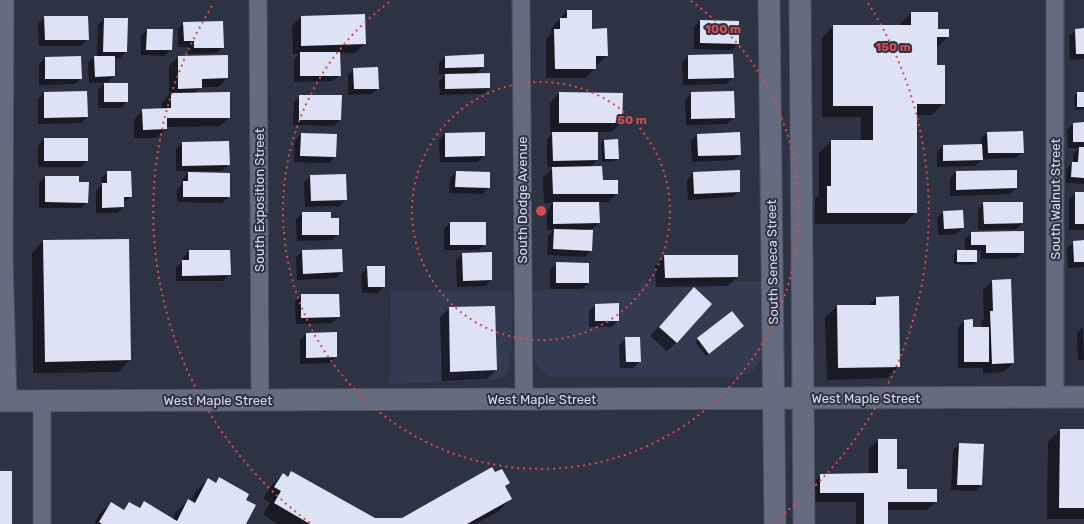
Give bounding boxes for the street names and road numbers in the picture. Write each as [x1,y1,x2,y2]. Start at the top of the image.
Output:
street label: South Exposition Street [252,128,267,272]
street label: South Dodge Avenue [515,136,531,264]
street label: South Walnut Street [1048,138,1063,260]
street label: South Seneca Street [764,199,781,325]
street label: West Maple Street [812,391,920,406]
street label: West Maple Street [488,392,596,407]
street label: West Maple Street [164,393,272,408]

